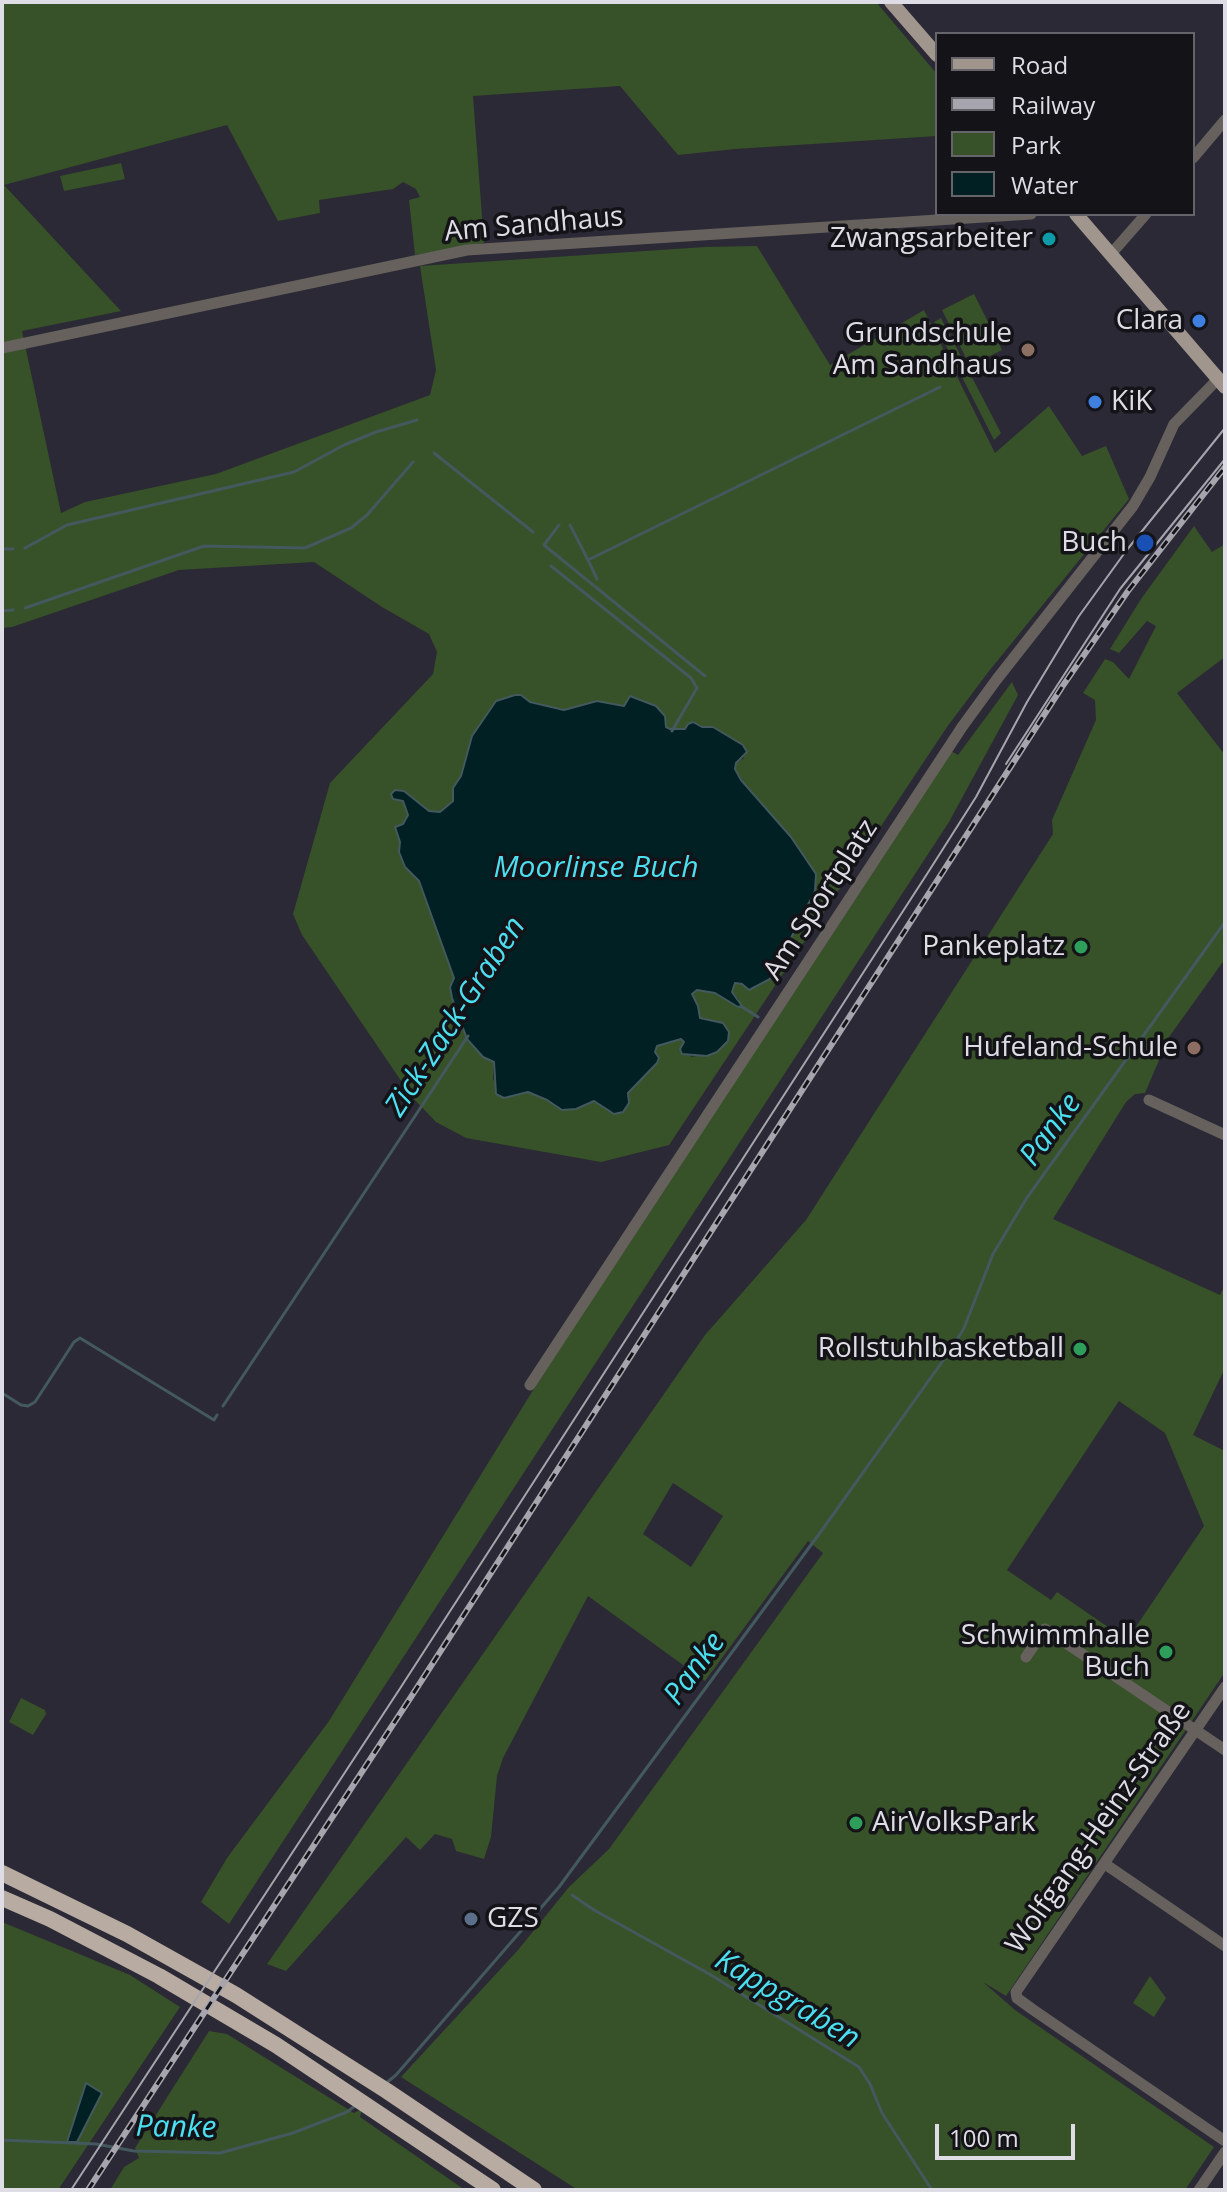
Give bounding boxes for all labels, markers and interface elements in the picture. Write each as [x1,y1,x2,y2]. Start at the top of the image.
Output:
legend [935,32,1195,216]
text: Road [1011,48,1068,81]
text: Railway [1011,88,1095,121]
text: Park [1011,128,1061,161]
text: Water [1011,168,1078,201]
street label: Am Sandhaus [443,200,625,250]
place label: Zwangsarbeiter [830,222,1033,256]
marker: Zwangsarbeiter [1040,230,1058,248]
place label: Clara [1116,304,1183,338]
marker: Clara [1190,312,1208,330]
place label: Grundschule Am Sandhaus [833,317,1012,383]
marker: Grundschule Am Sandhaus [1019,341,1037,359]
place label: KiK [1111,385,1152,419]
marker: KiK [1086,393,1104,411]
place label: Buch [1061,526,1127,560]
marker: Buch [1134,532,1156,554]
street label: Am Sportplatz [757,813,885,987]
water label: Moorlinse Buch [493,850,699,886]
water label: Zick-Zack-Graben [378,911,534,1123]
place label: Pankeplatz [922,930,1065,964]
marker: Pankeplatz [1072,938,1090,956]
place label: Hufeland-Schule [963,1031,1178,1065]
marker: Hufeland-Schule [1185,1039,1203,1057]
water label: Panke [1013,1087,1089,1173]
place label: Rollstuhlbasketball [818,1332,1064,1366]
marker: Rollstuhlbasketball [1071,1340,1089,1358]
place label: Schwimmhalle Buch [961,1619,1150,1685]
water label: Panke [657,1626,733,1712]
marker: Schwimmhalle Buch [1157,1643,1175,1661]
street label: Wolfgang-Heinz-Straße [999,1696,1199,1960]
place label: AirVolksPark [872,1806,1035,1840]
marker: AirVolksPark [847,1814,865,1832]
place label: GZS [487,1902,539,1936]
marker: GZS [462,1910,480,1928]
water label: Kappgraben [708,1943,866,2057]
scale bar [939,2108,1079,2158]
water label: Panke [135,2109,217,2147]
text: 100 m [949,2121,1019,2154]

